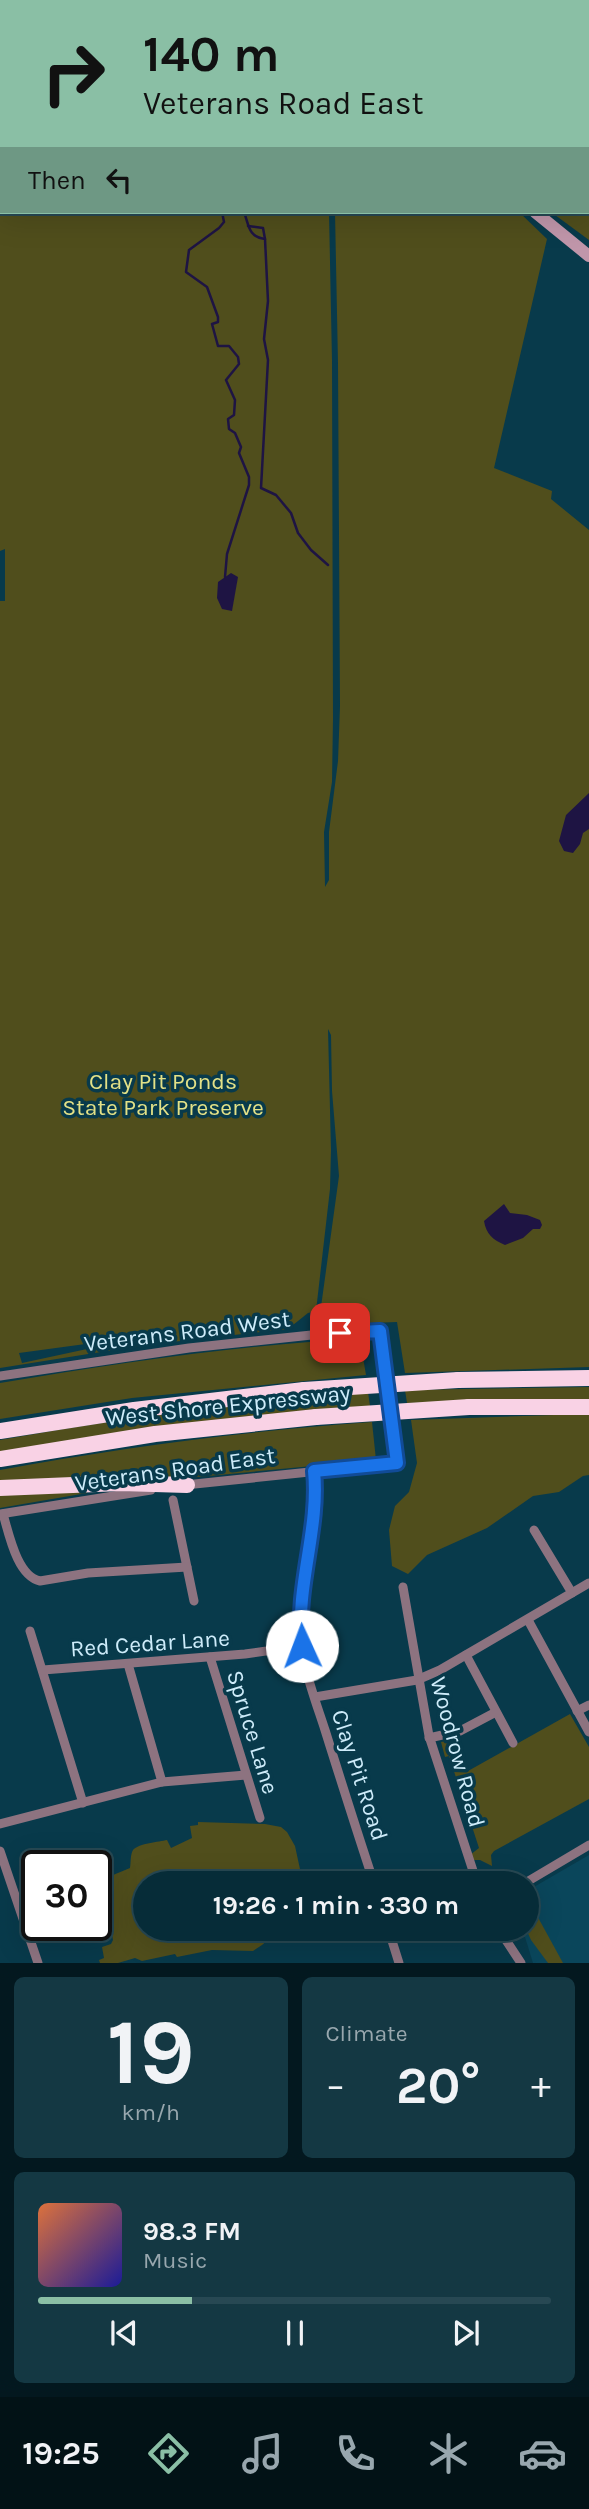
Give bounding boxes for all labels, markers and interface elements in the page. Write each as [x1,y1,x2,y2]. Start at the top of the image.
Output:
text: 140 m [143,26,280,83]
icon: right [28,28,119,119]
text: Veterans Road East [143,85,424,122]
icon: left [100,161,138,199]
text: Then [28,165,86,196]
park label: Clay Pit Ponds State Park Preserve [62,1068,264,1121]
pin [310,1303,370,1363]
street label: Veterans Road West [82,1305,292,1358]
icon: arrive [321,1314,359,1352]
street label: West Shore Expressway [104,1379,352,1432]
street label: Veterans Road East [73,1442,277,1497]
position arrow [265,1609,339,1683]
street label: Red Cedar Lane [69,1624,231,1663]
street label: Spruce Lane [221,1667,284,1797]
street label: Woodrow Road [424,1674,491,1830]
street label: Clay Pit Road [326,1706,393,1844]
speed limit sign: 30 [21,1850,112,1941]
text: 19:26 · 1 min · 330 m [213,1890,459,1921]
text: 19 [107,2000,195,2106]
text: Climate [326,2020,408,2047]
text: 20° [396,2055,481,2116]
text: − [326,2063,345,2108]
text: + [531,2063,551,2108]
text: km/h [122,2099,180,2126]
text: 98.3 FM [143,2216,241,2247]
text: Music [143,2247,207,2274]
icon: previous [105,2314,143,2352]
icon: pause [276,2314,314,2352]
icon: next [447,2314,485,2352]
icon: directions [144,2429,193,2478]
icon: music [238,2429,287,2478]
icon: phone [331,2429,380,2478]
icon: climate [424,2429,473,2478]
icon: car [518,2429,567,2478]
text: 19:25 [22,2435,100,2472]

